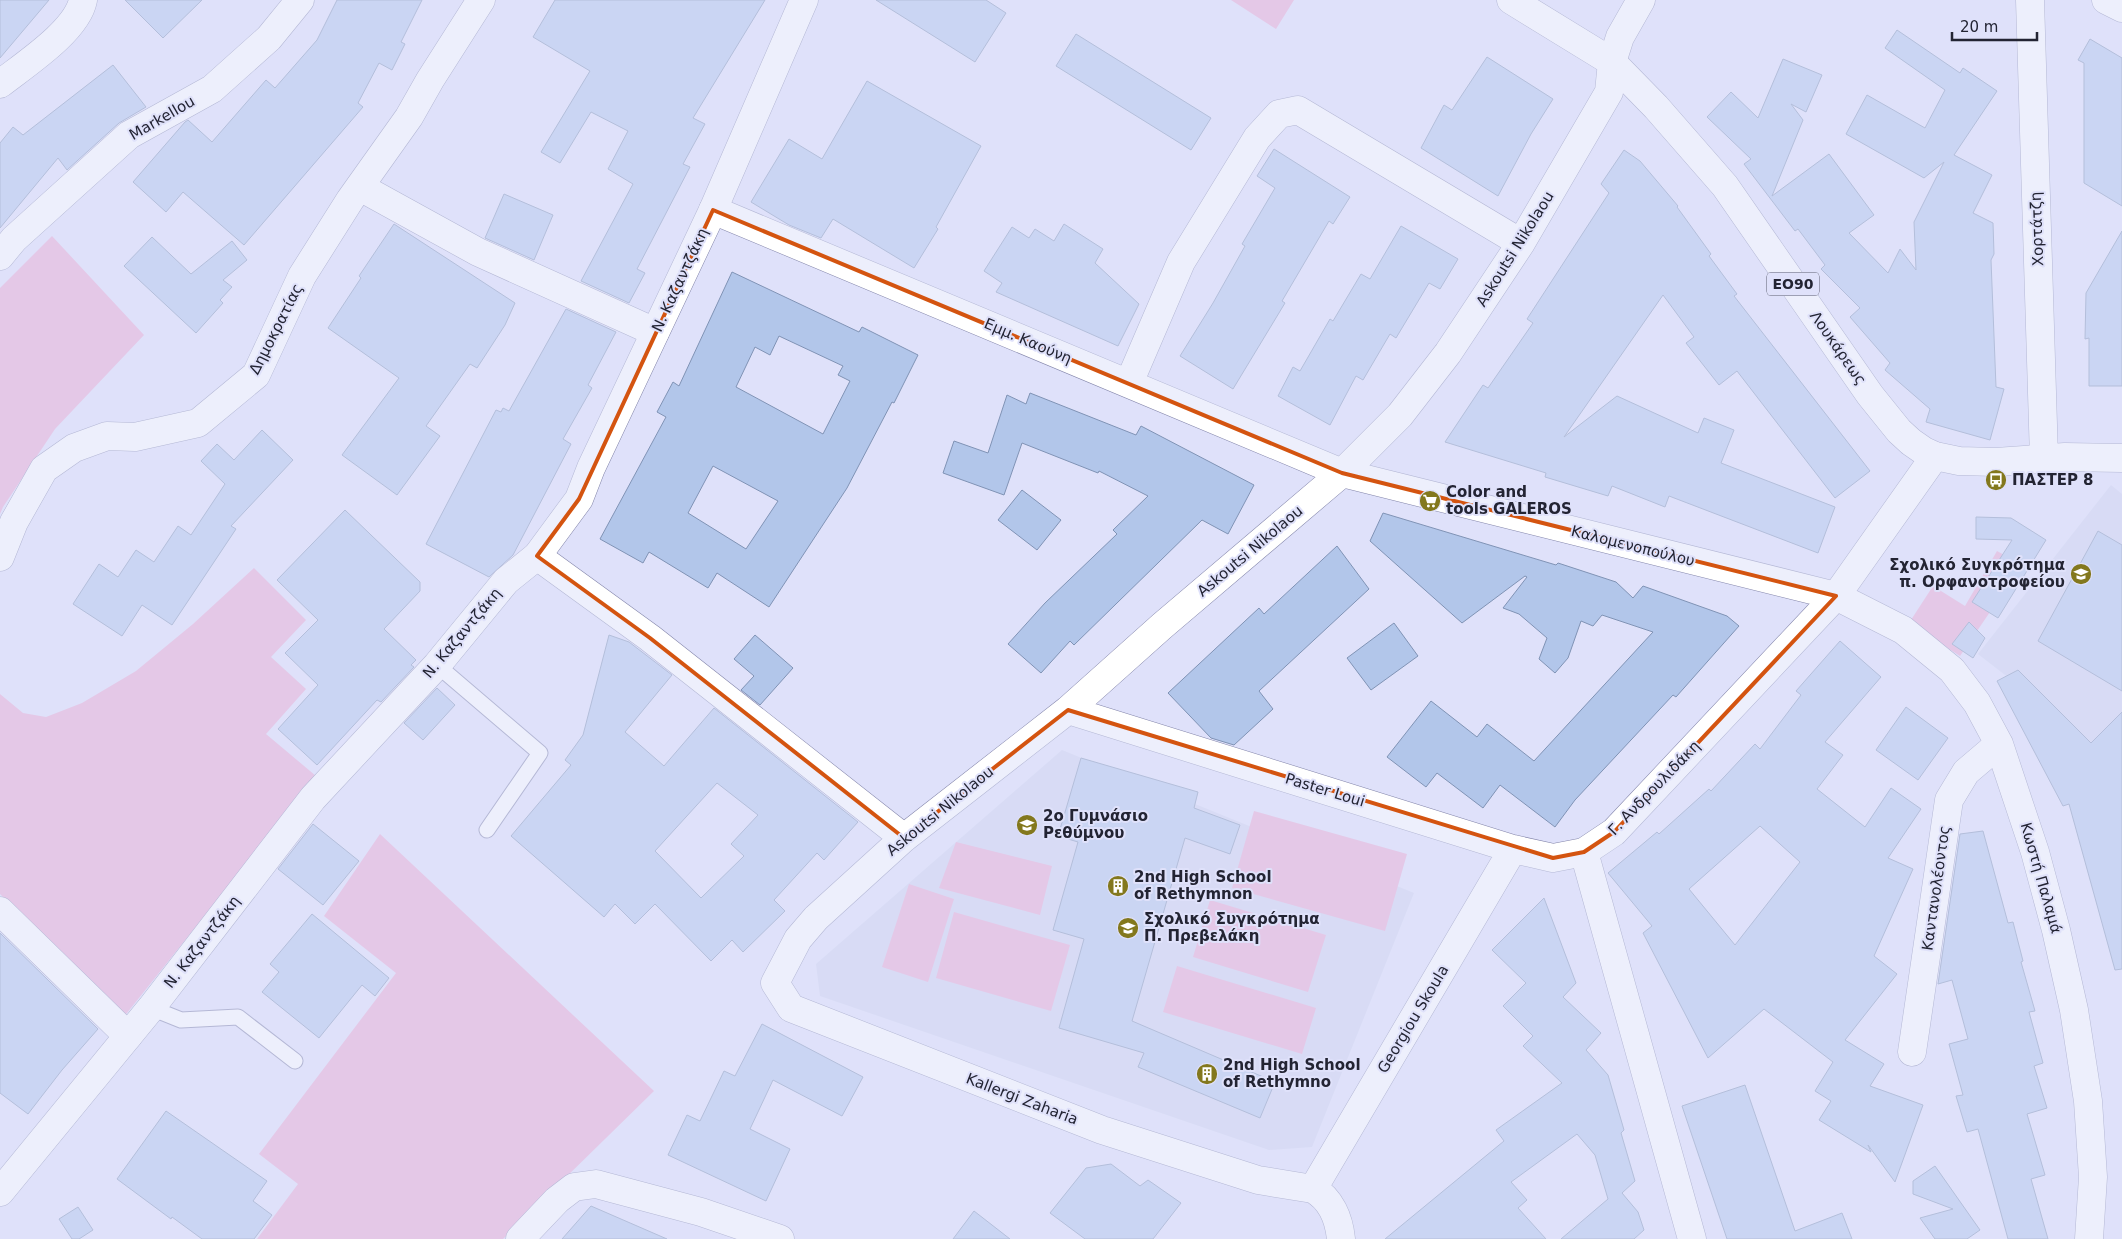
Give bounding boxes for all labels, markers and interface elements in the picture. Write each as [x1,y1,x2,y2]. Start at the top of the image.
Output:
scale bar [1952,10,2037,42]
text: 20 m [1960,18,1998,36]
street label: Markellou [126,92,198,144]
street label: Askoutsi Nikolaou [1472,188,1558,310]
street label: Χορτάτζη [2027,191,2047,267]
street label: Ν. Καζαντζάκη [648,225,712,335]
road number: ΕΟ90 [1767,272,1819,296]
street label: Δημοκρατίας [245,281,307,377]
street label: Λουκάρεως [1806,308,1870,388]
street label: Εμμ. Καούνη [981,314,1075,368]
bus stop icon: ΠΑΣΤΕΡ 8 [1984,468,2008,492]
place label: ΠΑΣΤΕΡ 8 [2012,471,2094,489]
place label: Color and tools GALEROS [1446,483,1572,518]
supermarket icon: Color and tools GALEROS [1418,489,1442,513]
street label: Askoutsi Nikolaou [1194,502,1306,600]
street label: Καλομενοπούλου [1569,522,1697,570]
place label: Σχολικό Συγκρότημα π. Ορφανοτροφείου [1889,556,2065,591]
school or university icon: Σχολικό Συγκρότημα π. Ορφανοτροφείου [2069,562,2093,586]
street label: Ν. Καζαντζάκη [419,584,505,682]
street label: Γ. Ανδρουλιδάκη [1604,737,1704,839]
street label: Askoutsi Nikolaou [883,762,997,860]
street label: Paster Loui [1283,769,1367,811]
place label: 2ο Γυμνάσιο Ρεθύμνου [1043,807,1148,842]
school or university icon: 2ο Γυμνάσιο Ρεθύμνου [1015,813,1039,837]
street label: Κωστή Παλαμά [2017,820,2065,936]
street label: Καντανολέοντος [1918,824,1954,952]
place label: 2nd High School of Rethymnon [1134,868,1272,903]
building icon: 2nd High School of Rethymnon [1106,874,1130,898]
street label: Ν. Καζαντζάκη [160,892,244,992]
place label: Σχολικό Συγκρότημα Π. Πρεβελάκη [1144,910,1320,945]
school or university icon: Σχολικό Συγκρότημα Π. Πρεβελάκη [1116,916,1140,940]
street label: Georgiou Skoula [1374,962,1452,1076]
place label: 2nd High School of Rethymno [1223,1056,1361,1091]
building icon: 2nd High School of Rethymno [1195,1062,1219,1086]
street label: Kallergi Zaharia [964,1069,1080,1129]

